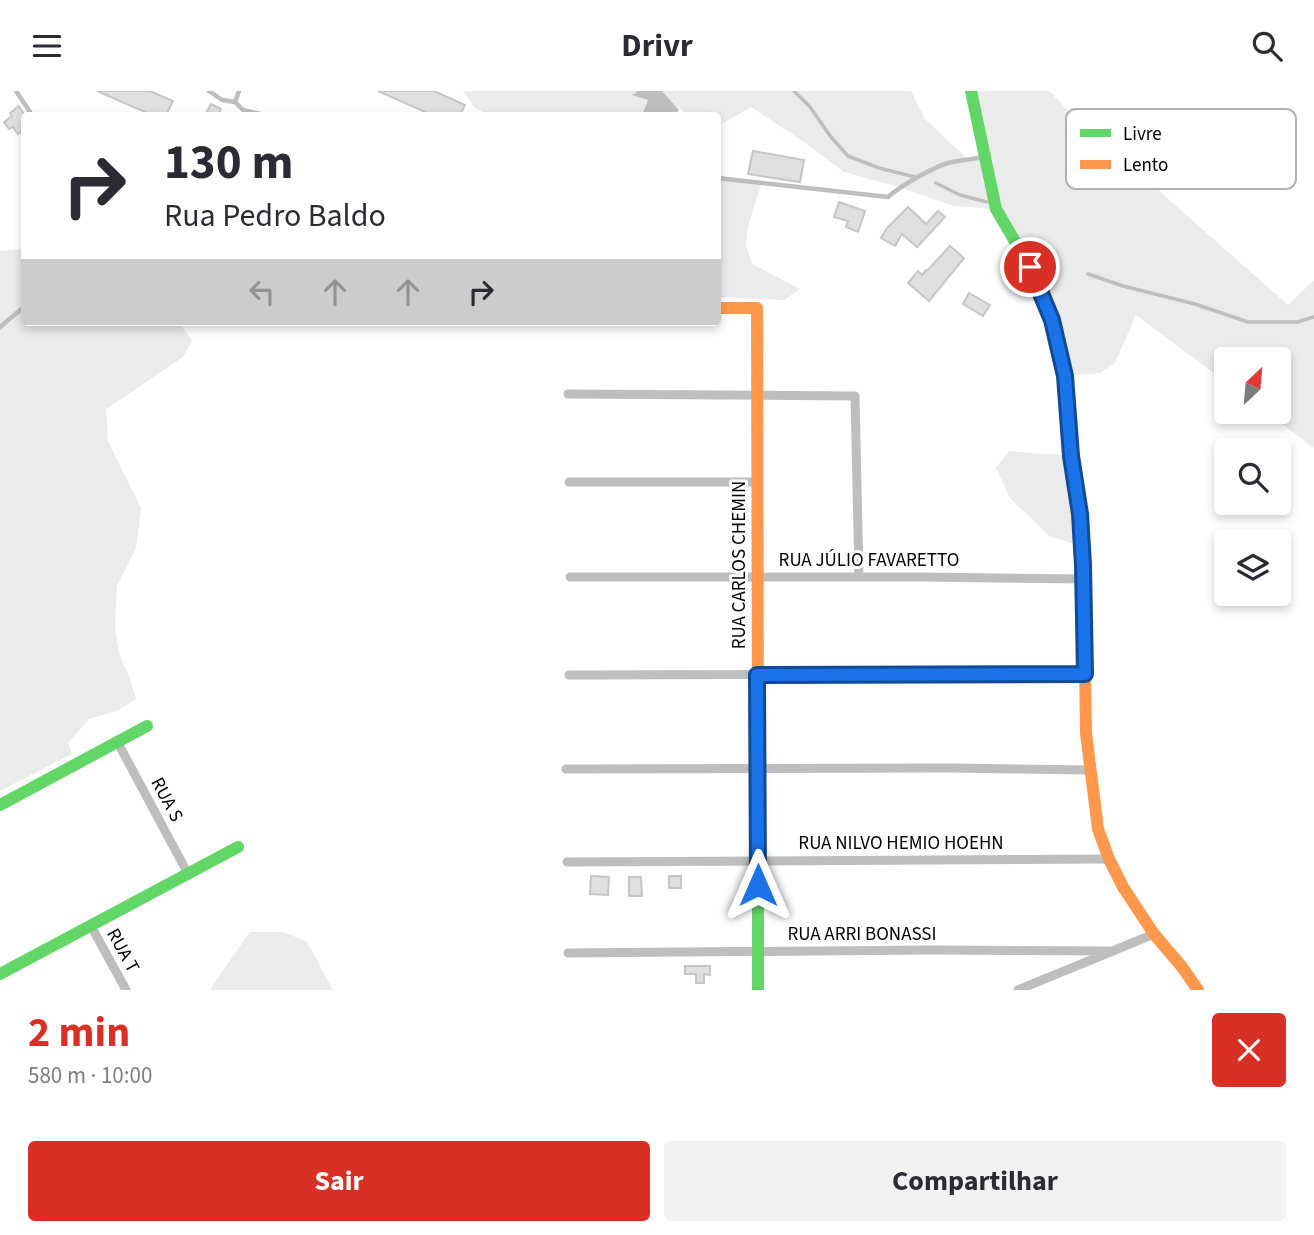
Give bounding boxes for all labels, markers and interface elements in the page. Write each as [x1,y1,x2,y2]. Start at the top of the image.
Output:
text: Drivr [621,23,693,69]
icon: menu [28,27,66,65]
icon: search [1248,27,1286,65]
legend [1066,109,1296,189]
text: Livre [1123,121,1162,148]
text: 130 m [164,128,293,198]
icon: right [49,140,140,231]
text: Lento [1123,152,1168,179]
text: Rua Pedro Baldo [164,193,386,239]
pin [1000,237,1060,297]
icon: arrive [1011,248,1049,286]
icon: left [243,273,281,311]
icon: ahead [316,273,354,311]
icon: ahead [389,273,427,311]
icon: right [462,273,500,311]
north arrow [1214,347,1292,423]
map controls [1214,347,1291,606]
button: search [1214,438,1291,515]
street label: RUA CARLOS CHEMIN [726,481,753,649]
button: layers [1214,529,1291,606]
street label: RUA JÚLIO FAVARETTO [779,547,959,574]
street label: RUA S [144,773,190,827]
street label: RUA NILVO HEMIO HOEHN [798,830,1004,857]
position arrow [721,848,795,922]
street label: RUA ARRI BONASSI [787,921,937,948]
street label: RUA T [99,924,146,978]
text: 2 min [28,1003,130,1063]
button: close [1212,1013,1286,1087]
text: 580 m · 10:00 [28,1059,152,1092]
button: Sair [28,1141,650,1221]
button: Compartilhar [664,1141,1286,1221]

